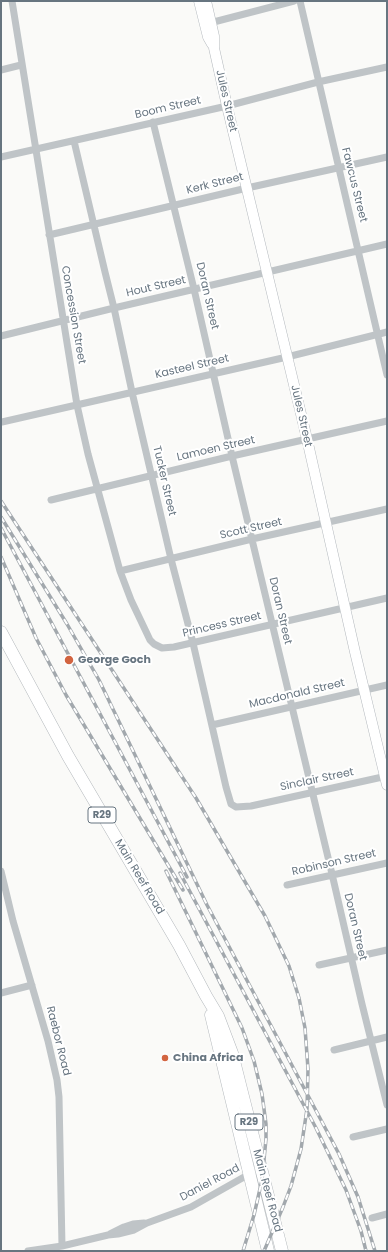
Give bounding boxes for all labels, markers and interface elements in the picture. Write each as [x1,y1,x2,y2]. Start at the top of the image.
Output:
street label: Jules Street [212,69,240,133]
street label: Boom Street [134,94,202,122]
street label: Fawcus Street [338,146,370,224]
street label: Kerk Street [185,171,245,197]
street label: Doran Street [193,261,221,331]
street label: Concession Street [58,265,88,365]
street label: Hout Street [125,274,187,300]
street label: Kasteel Street [154,352,230,382]
street label: Jules Street [287,384,315,448]
street label: Lamoen Street [176,434,256,464]
street label: Tucker Street [150,445,178,517]
street label: Scott Street [219,515,283,543]
street label: Doran Street [266,576,294,646]
street label: Princess Street [181,610,263,640]
place label: George Goch [78,653,151,667]
marker: George Goch [63,654,75,666]
street label: Macdonald Street [248,677,346,711]
street label: Sinclair Street [279,766,355,794]
road number: R29 [88,807,116,823]
street label: Main Reef Road [111,837,167,917]
street label: Robinson Street [291,847,377,879]
street label: Doran Street [341,892,369,962]
street label: Raebor Road [43,1005,73,1077]
place label: China Africa [173,1051,243,1065]
marker: China Africa [160,1053,170,1063]
road number: R29 [235,1114,263,1130]
street label: Main Reef Road [250,1148,284,1234]
street label: Daniel Road [178,1162,242,1204]

